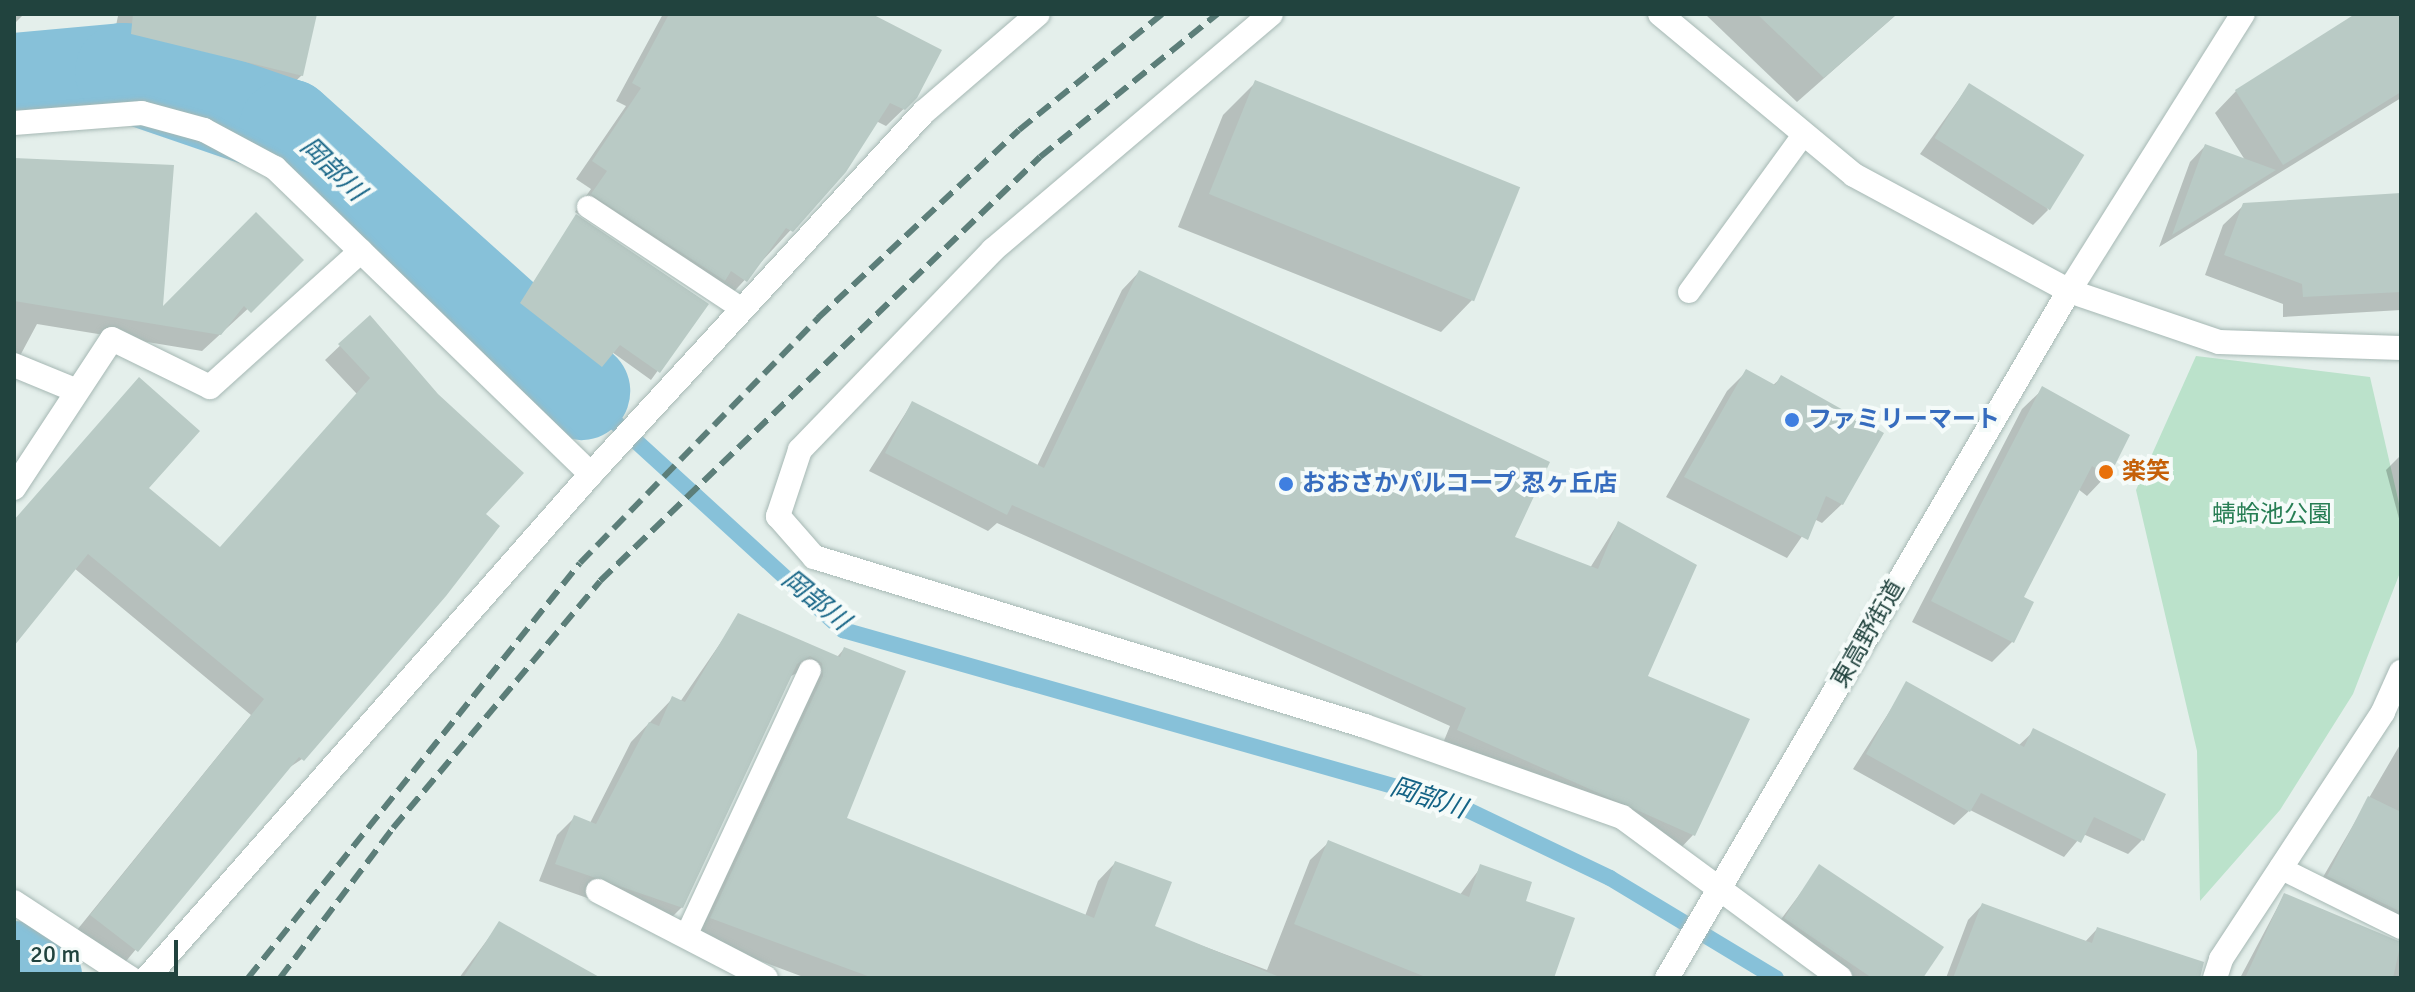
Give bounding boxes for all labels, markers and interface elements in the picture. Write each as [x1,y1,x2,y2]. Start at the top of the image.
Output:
water label: 岡部川 [293,132,371,208]
place label: ファミリーマート [1808,406,2000,434]
marker: ファミリーマート [1783,411,1801,429]
place label: 楽笑 [2122,458,2170,486]
marker: 楽笑 [2097,463,2115,481]
place label: おおさかパルコープ 忍ヶ丘店 [1302,470,1619,498]
marker: おおさかパルコープ 忍ヶ丘店 [1277,475,1295,493]
park label: 蜻蛉池公園 [2212,501,2332,529]
water label: 岡部川 [775,564,855,638]
street label: 東高野街道 [1826,575,1910,693]
water label: 岡部川 [1386,772,1470,826]
scale bar [20,924,182,974]
text: 20 m [30,939,80,969]

